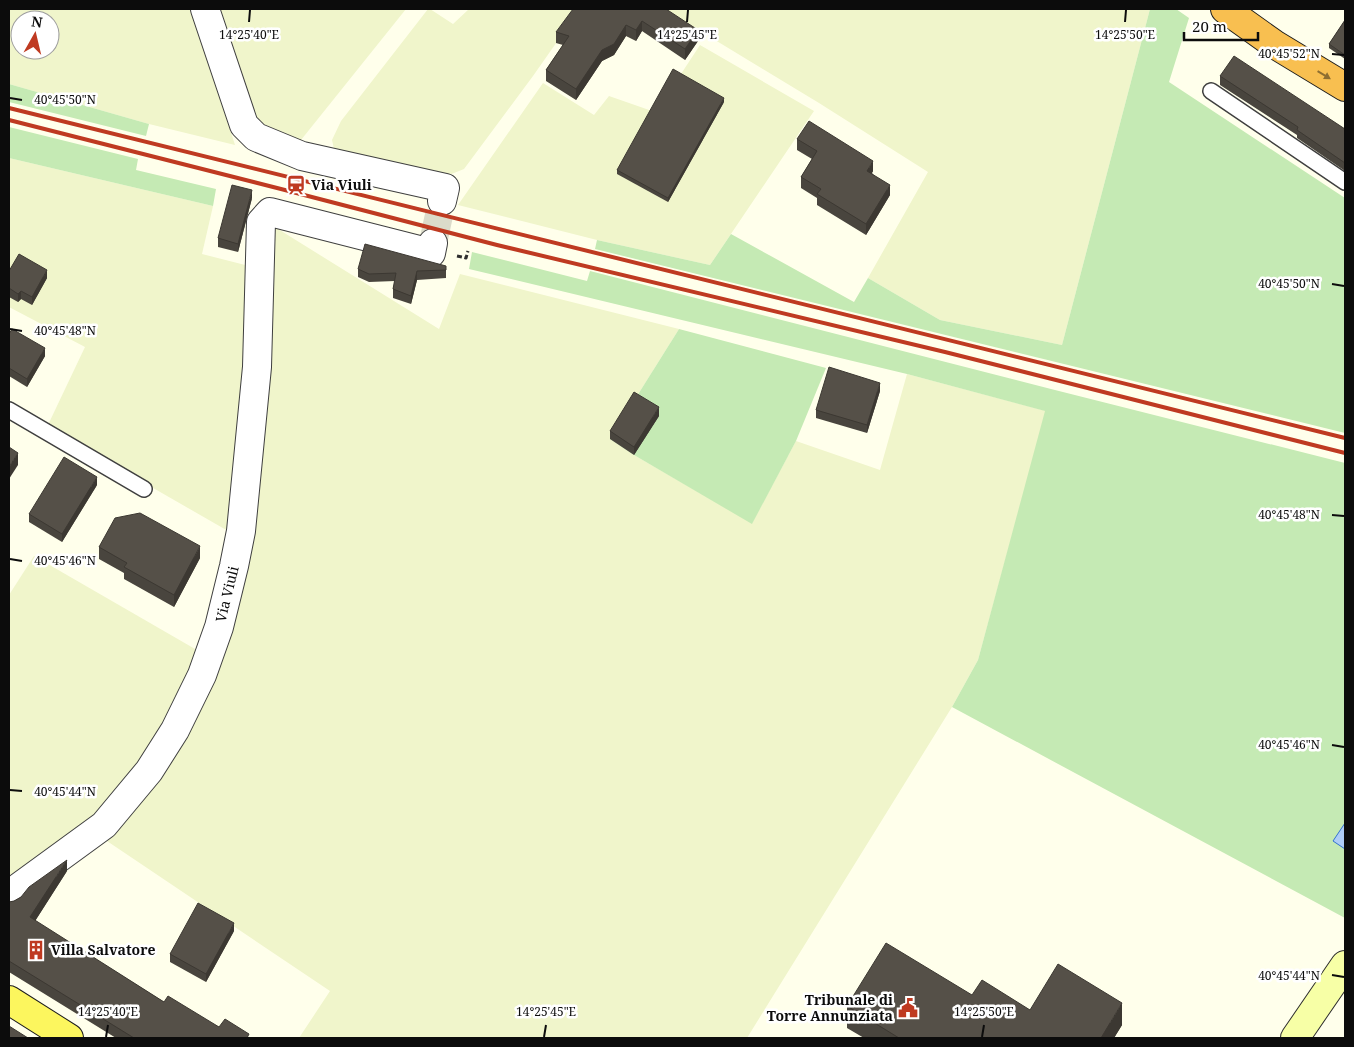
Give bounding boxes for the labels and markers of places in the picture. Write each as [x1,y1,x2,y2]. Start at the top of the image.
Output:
station icon: Via Viuli [285,174,307,196]
place label: Via Viuli [311,175,372,194]
building icon: Villa Salvatore [25,939,47,961]
place label: Villa Salvatore [51,940,156,959]
place label: Tribunale di Torre Annunziata [767,990,893,1025]
public building icon: Tribunale di Torre Annunziata [897,997,919,1019]

